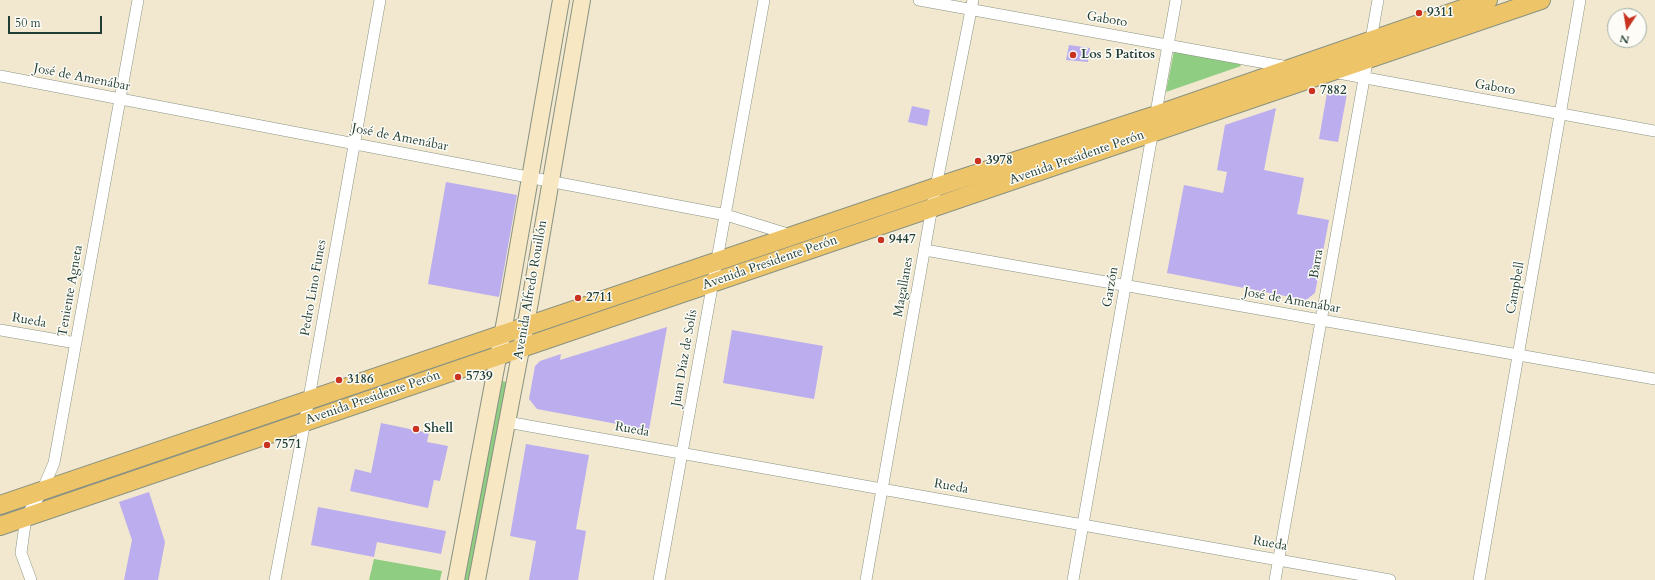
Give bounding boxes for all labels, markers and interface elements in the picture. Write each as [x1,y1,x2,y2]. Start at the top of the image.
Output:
place label: 9311 [1427,5,1454,21]
scale bar [10,8,104,34]
marker: 9311 [1414,8,1424,18]
north arrow [1607,8,1647,48]
street label: Gaboto [1085,9,1129,31]
text: 50 m [15,15,41,31]
text: N [1618,31,1631,48]
place label: Los 5 Patitos [1081,47,1155,63]
marker: Los 5 Patitos [1068,50,1078,60]
street label: José de Amenábar [32,61,132,95]
street label: Gaboto [1473,77,1517,99]
place label: 7882 [1320,83,1347,99]
marker: 7882 [1307,86,1317,96]
street label: José de Amenábar [350,121,450,155]
street label: Avenida Presidente Perón [1008,128,1146,188]
place label: 3978 [986,153,1013,169]
marker: 3978 [973,156,983,166]
street label: Avenida Alfredo Rouillón [511,219,551,361]
place label: 9447 [889,232,916,248]
street label: Avenida Presidente Perón [701,233,839,293]
marker: 9447 [876,235,886,245]
street label: Pedro Lino Funes [298,239,330,337]
street label: Teniente Agneta [55,244,87,338]
street label: Barra [1307,248,1327,280]
street label: Magallanes [891,256,917,318]
street label: Campbell [1504,261,1528,315]
street label: Garzón [1100,266,1122,308]
street label: José de Amenábar [1242,285,1342,317]
place label: 2711 [586,290,613,306]
marker: 2711 [573,293,583,303]
street label: Juan Díaz de Solís [669,308,701,408]
street label: Rueda [11,310,47,332]
street label: Avenida Presidente Perón [304,368,442,428]
place label: 5739 [466,369,493,385]
place label: 3186 [347,372,374,388]
marker: 5739 [453,372,463,382]
marker: 3186 [334,375,344,385]
street label: Rueda [614,419,650,441]
place label: Shell [424,421,453,437]
marker: Shell [411,424,421,434]
place label: 7571 [275,437,302,453]
marker: 7571 [262,440,272,450]
street label: Rueda [933,476,969,498]
street label: Rueda [1252,533,1288,555]

